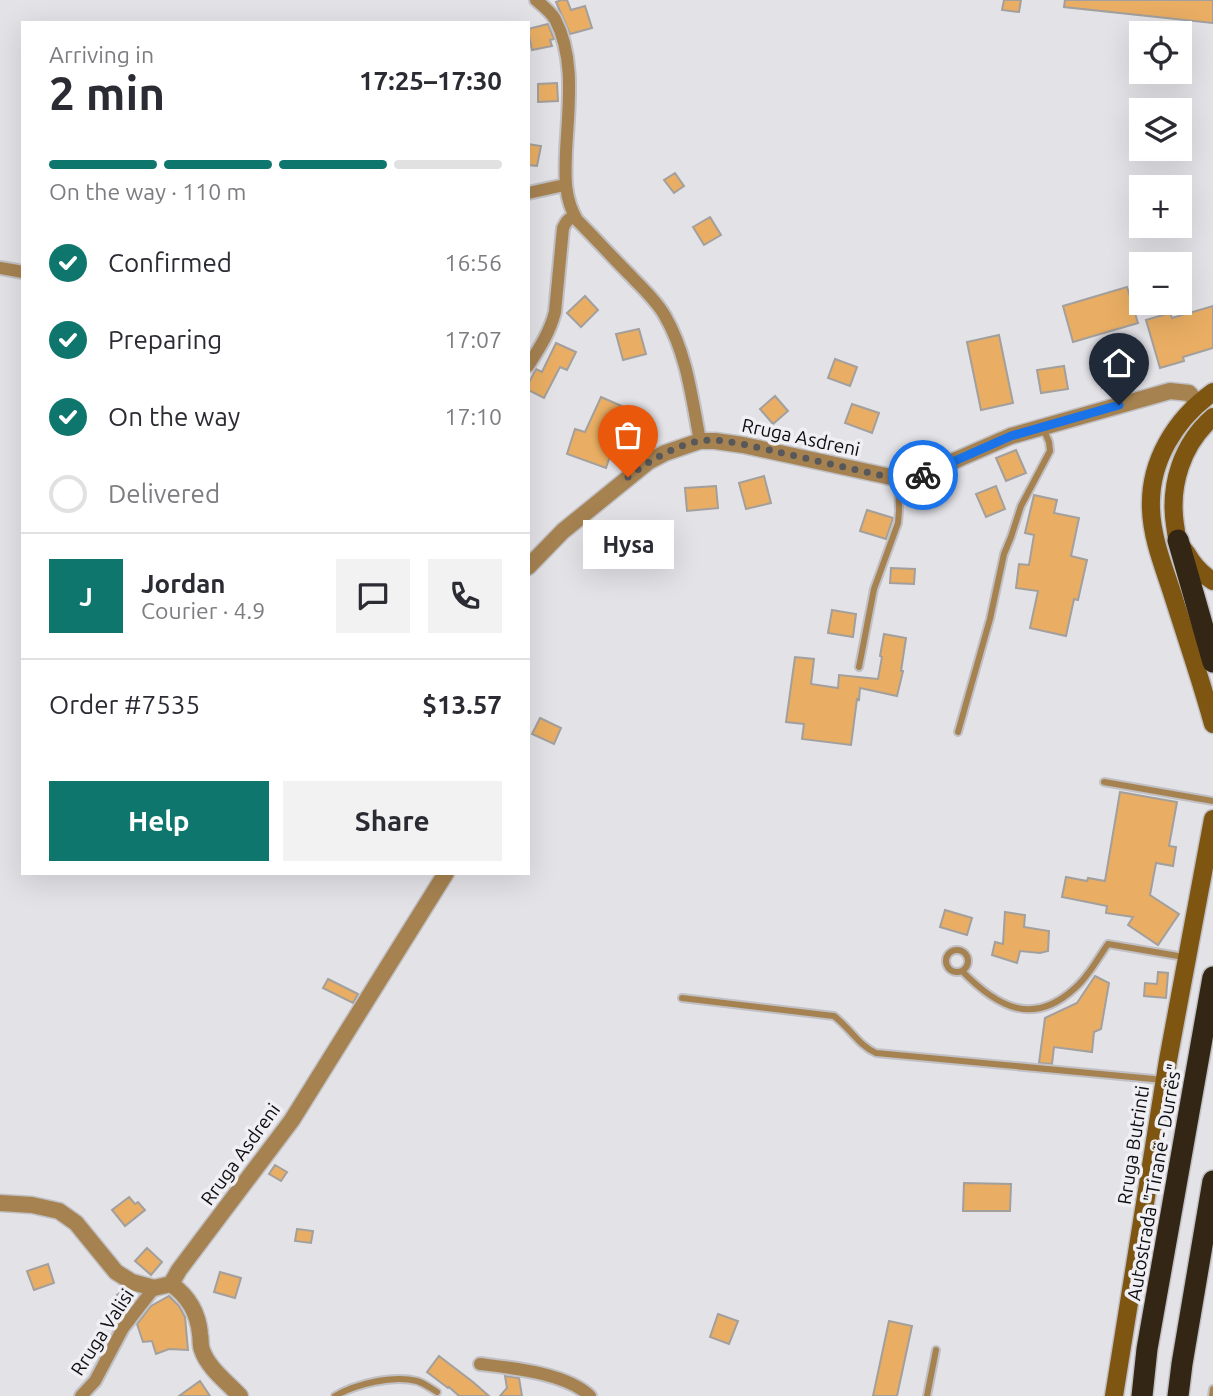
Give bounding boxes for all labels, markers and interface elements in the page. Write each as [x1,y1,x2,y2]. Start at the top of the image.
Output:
map controls [1129,21,1192,315]
button: locate [1129,21,1192,84]
text: Arriving in [49,42,154,67]
text: 17:25–17:30 [359,66,502,95]
text: 2 min [49,67,165,119]
button: layers [1129,98,1192,161]
button: + [1129,175,1192,238]
text: On the way · 110 m [49,179,246,204]
icon: check [49,244,87,282]
text: Confirmed [108,248,232,277]
text: 16:56 [444,250,502,275]
button: − [1129,252,1192,315]
icon: check [49,321,87,359]
text: Preparing [108,325,222,354]
text: 17:07 [444,327,502,352]
pin [1089,333,1149,405]
icon: home [1100,344,1138,382]
icon: check [49,398,87,436]
text: On the way [108,402,240,431]
text: 17:10 [444,404,502,429]
pin [598,405,658,477]
street label: Rruga Asdreni [740,414,862,460]
icon: bag [609,416,647,454]
courier [888,440,958,510]
icon: bike [904,456,942,494]
text: Delivered [108,479,220,508]
callout: Hysa [582,519,674,568]
text: Hysa [602,532,655,557]
button: chat [336,559,410,633]
button: phone [428,559,502,633]
text: Jordan [141,569,226,598]
text: J [79,582,93,611]
text: Courier · 4.9 [141,598,265,623]
text: Order #7535 [49,690,200,719]
text: $13.57 [422,690,502,719]
button: Help [49,781,269,861]
button: Share [283,781,502,861]
street label: Autostrada "Tiranë - Durrës" [1122,1062,1186,1302]
street label: Rruga Butrinti [1113,1084,1153,1206]
street label: Rruga Asdreni [196,1099,284,1209]
street label: Rruga Valisi [66,1285,138,1379]

